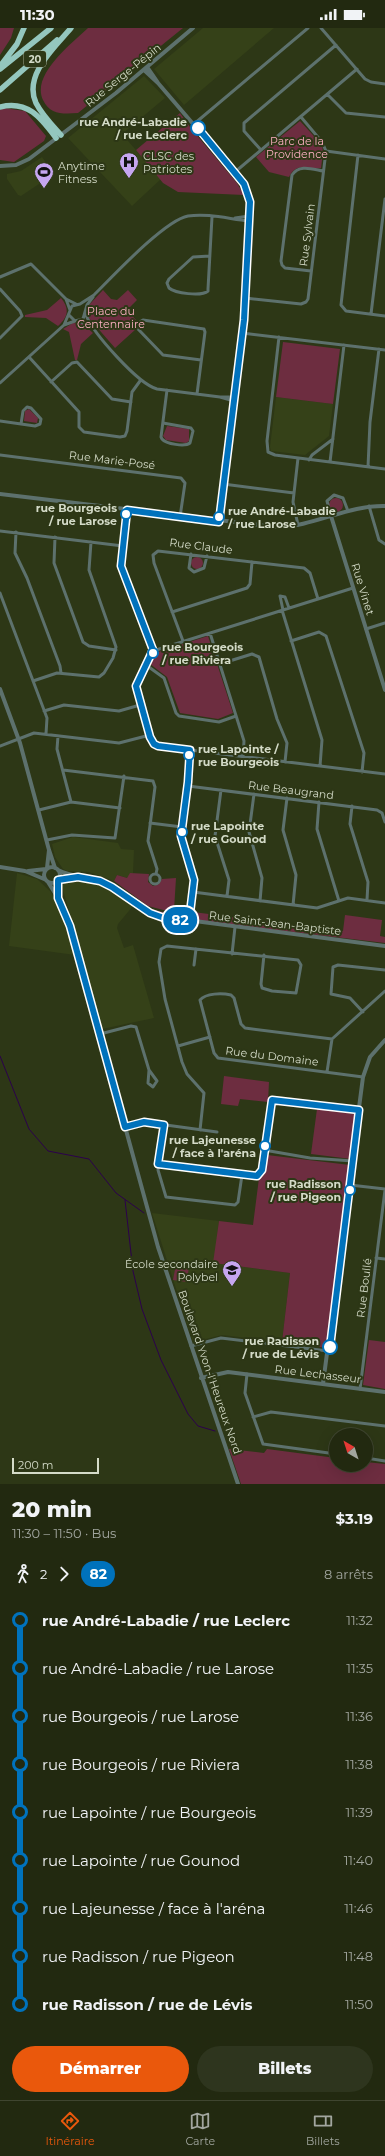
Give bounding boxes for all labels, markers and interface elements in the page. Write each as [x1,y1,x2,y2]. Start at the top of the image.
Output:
text: 11:30 [20,5,55,24]
street label: Rue Serge-Pépin [82,40,164,110]
road number: 20 [24,51,46,67]
place label: rue André-Labadie / rue Leclerc [79,115,187,142]
marker: rue André-Labadie / rue Leclerc [190,120,206,136]
park label: Parc de la Providence [266,134,328,161]
place label: CLSC des Patriotes [143,149,195,176]
hospital icon: CLSC des Patriotes [118,151,140,179]
place label: Anytime Fitness [58,159,105,186]
sports icon: Anytime Fitness [33,161,55,189]
street label: Rue Sylvain [296,203,318,267]
park label: Place du Centennaire [77,304,145,331]
street label: Rue Marie-Posé [68,448,156,472]
place label: rue Bourgeois / rue Larose [36,501,117,528]
place label: rue André-Labadie / rue Larose [227,504,336,531]
marker: rue Bourgeois / rue Larose [120,508,132,520]
marker: rue André-Labadie / rue Larose [213,511,225,523]
street label: Rue Claude [169,535,234,557]
street label: Rue Vinet [348,561,378,617]
place label: rue Bourgeois / rue Riviera [161,640,243,667]
marker: rue Bourgeois / rue Riviera [147,647,159,659]
place label: rue Lapointe / rue Bourgeois [198,742,279,769]
marker: rue Lapointe / rue Bourgeois [183,749,195,761]
street label: Rue Beaugrand [247,778,335,802]
place label: rue Lapointe / rue Gounod [190,819,266,846]
marker: rue Lapointe / rue Gounod [176,826,188,838]
line badge: 82 [162,907,198,933]
street label: Rue Saint-Jean-Baptiste [208,908,342,938]
text: 82 [171,911,189,929]
street label: Rue du Domaine [225,1043,320,1069]
place label: rue Lajeunesse / face à l'aréna [169,1133,256,1160]
marker: rue Lajeunesse / face à l'aréna [259,1140,271,1152]
place label: rue Radisson / rue Pigeon [266,1177,341,1204]
marker: rue Radisson / rue Pigeon [344,1184,356,1196]
place label: École secondaire Polybel [125,1257,218,1284]
street label: Rue Boullé [353,1257,375,1319]
school or university icon: École secondaire Polybel [221,1259,243,1287]
street label: Boulevard Yvon-l'Heureux Nord [175,1288,245,1456]
place label: rue Radisson / rue de Lévis [241,1334,319,1361]
marker: rue Radisson / rue de Lévis [322,1339,338,1355]
street label: Rue Lechasseur [274,1362,362,1386]
north arrow [329,1428,373,1472]
map controls [329,1428,373,1472]
scale bar [12,1456,99,1475]
text: 200 m [18,1458,53,1472]
text: 20 min [12,1496,92,1523]
text: $3.19 [335,1509,373,1528]
text: 11:30 – 11:50 · Bus [12,1525,116,1541]
icon: walk [12,1563,34,1585]
icon: forward [53,1563,75,1585]
text: 82 [89,1565,107,1583]
text: 2 [40,1566,47,1582]
text: 8 arrêts [324,1566,373,1582]
text: rue André-Labadie / rue Leclerc [42,1611,290,1630]
text: 11:32 [346,1612,373,1628]
text: rue André-Labadie / rue Larose [42,1659,274,1678]
text: 11:35 [346,1660,373,1676]
text: rue Bourgeois / rue Larose [42,1707,239,1726]
text: 11:36 [346,1708,373,1724]
text: rue Bourgeois / rue Riviera [42,1755,240,1774]
text: 11:38 [345,1756,373,1772]
text: rue Lapointe / rue Bourgeois [42,1803,256,1822]
text: 11:39 [346,1804,373,1820]
text: rue Lapointe / rue Gounod [42,1851,240,1870]
text: 11:40 [344,1852,373,1868]
text: rue Lajeunesse / face à l'aréna [42,1899,265,1918]
text: 11:46 [344,1900,373,1916]
text: rue Radisson / rue Pigeon [42,1947,235,1966]
text: 11:48 [344,1948,373,1964]
text: rue Radisson / rue de Lévis [42,1995,252,2014]
text: 11:50 [345,1996,373,2012]
button: Démarrer [12,2046,189,2092]
button: Billets [197,2046,373,2092]
tab: Itinéraire [45,2110,95,2148]
tab: Carte [185,2110,215,2148]
tab: Billets [306,2110,340,2148]

